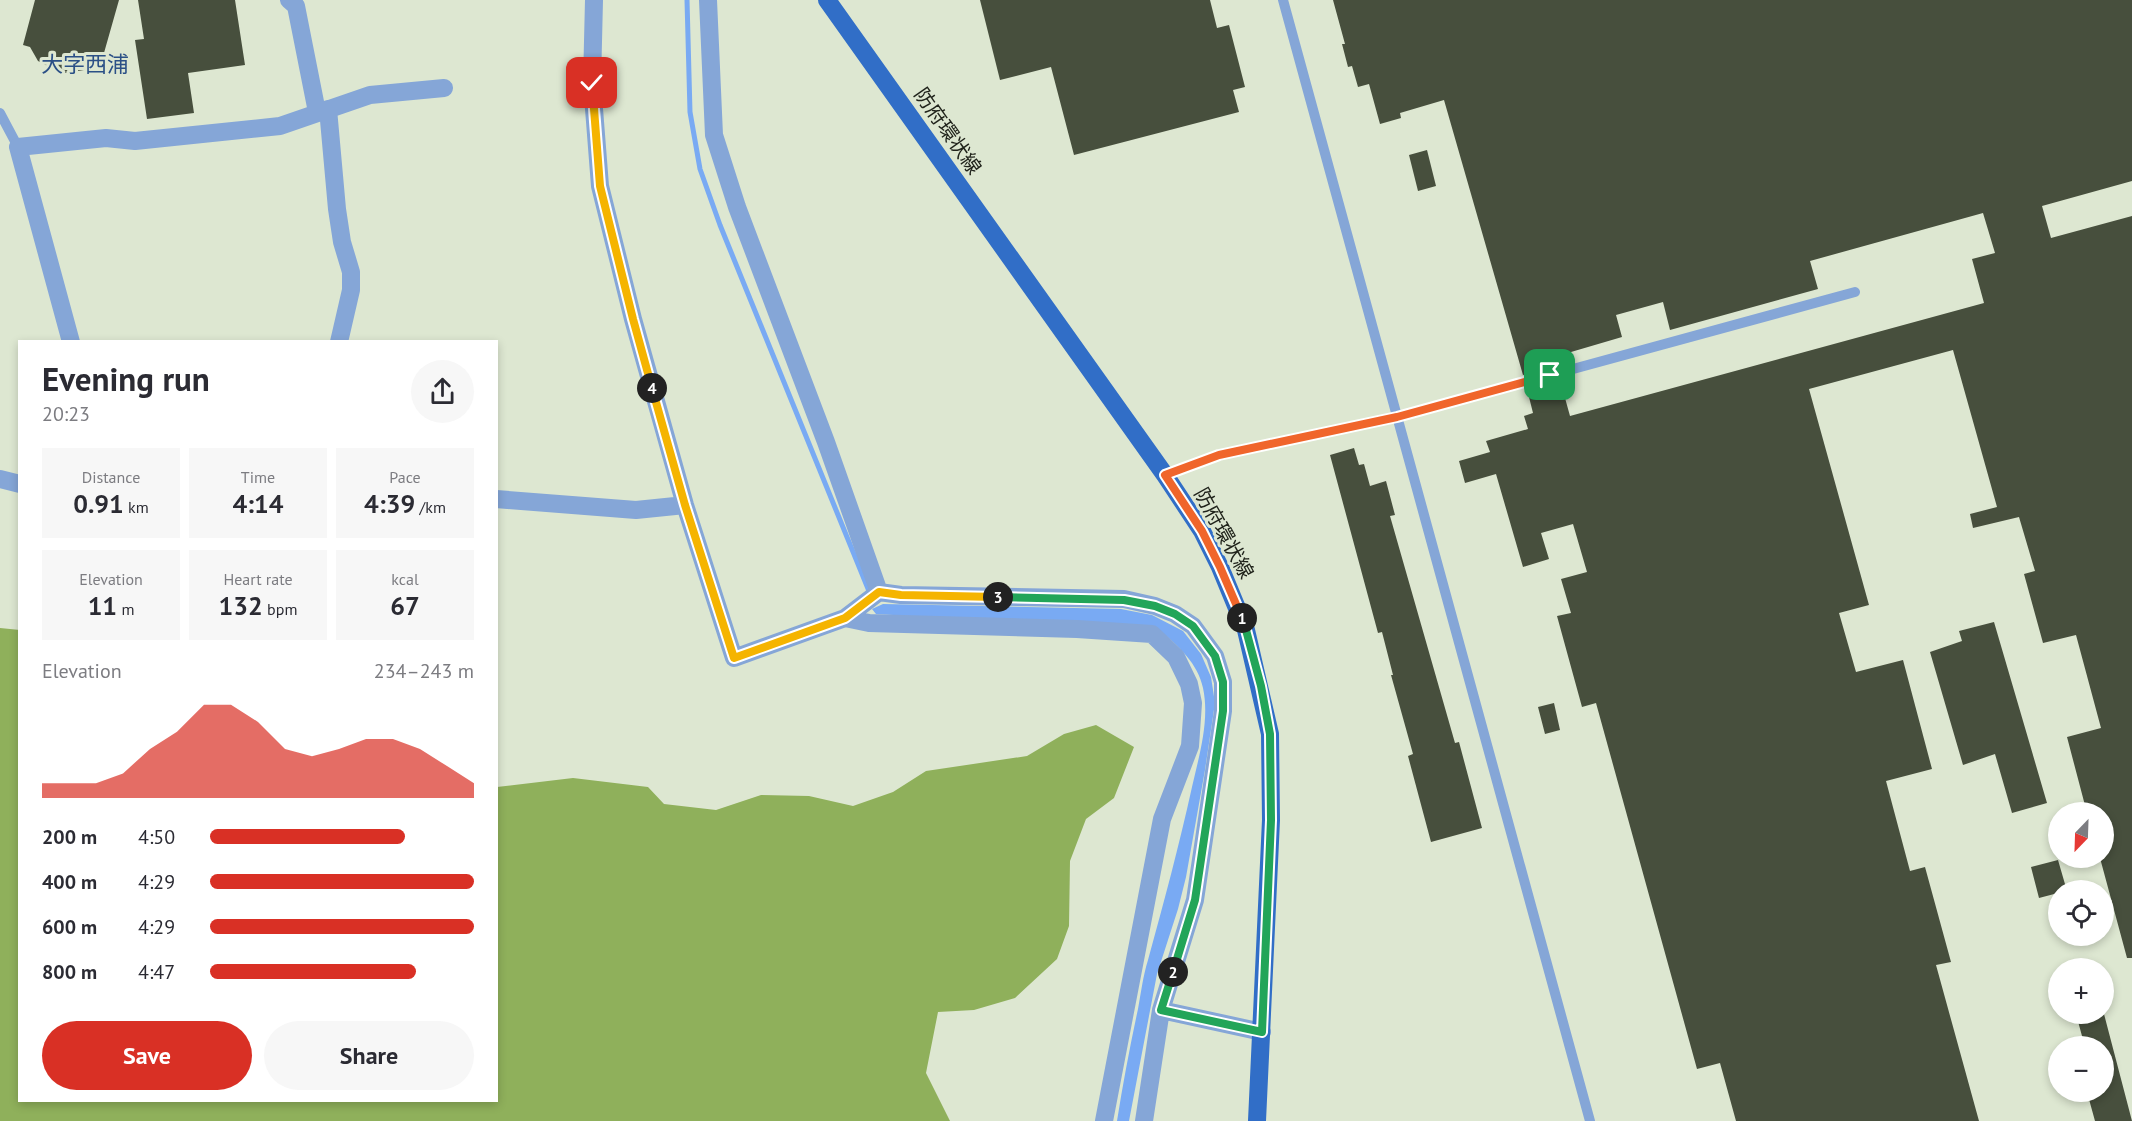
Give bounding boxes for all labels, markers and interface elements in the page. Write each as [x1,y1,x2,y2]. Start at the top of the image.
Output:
district label: 大字西浦 [41,50,129,78]
pin [566,57,617,108]
icon: check [575,66,608,99]
street label: 防府環状線 [909,83,987,179]
pin [1524,349,1575,400]
text: Evening run [42,357,210,400]
icon: arrive [1533,358,1566,391]
button: share [411,360,474,423]
pin: 4 [637,373,667,403]
text: 4 [647,378,657,398]
text: 20:23 [42,401,90,427]
text: Distance [82,467,140,487]
text: Time [241,467,275,487]
text: Pace [389,467,421,487]
street label: 防府環状線 [1188,483,1260,583]
text: 0.91 [73,487,124,520]
text: 4:14 [232,487,284,520]
text: 4:39 [364,487,415,520]
text: km [124,497,149,517]
text: /km [415,497,446,517]
text: Elevation [79,569,143,589]
text: Heart rate [223,569,293,589]
text: kcal [391,569,419,589]
pin: 3 [983,582,1013,612]
text: 3 [993,587,1003,607]
text: 11 [88,589,117,622]
text: 132 [219,589,263,622]
text: 67 [390,589,420,622]
text: m [117,599,134,619]
text: bpm [263,599,297,619]
pin: 1 [1227,603,1257,633]
text: 1 [1237,608,1247,628]
text: Elevation [42,658,122,684]
text: 234–243 m [374,658,474,684]
north arrow [2048,802,2114,868]
map controls [2048,802,2114,1102]
text: 200 m [42,824,97,850]
text: 4:50 [138,824,175,850]
text: 400 m [42,869,97,895]
text: 4:29 [138,869,175,895]
button: locate [2048,880,2114,946]
text: 600 m [42,914,97,940]
text: 4:29 [138,914,175,940]
pin: 2 [1158,957,1188,987]
button: + [2048,958,2114,1024]
text: 800 m [42,959,97,985]
text: 4:47 [138,959,175,985]
text: 2 [1168,962,1178,982]
button: Save [42,1021,252,1090]
button: Share [264,1021,474,1090]
button: − [2048,1036,2114,1102]

